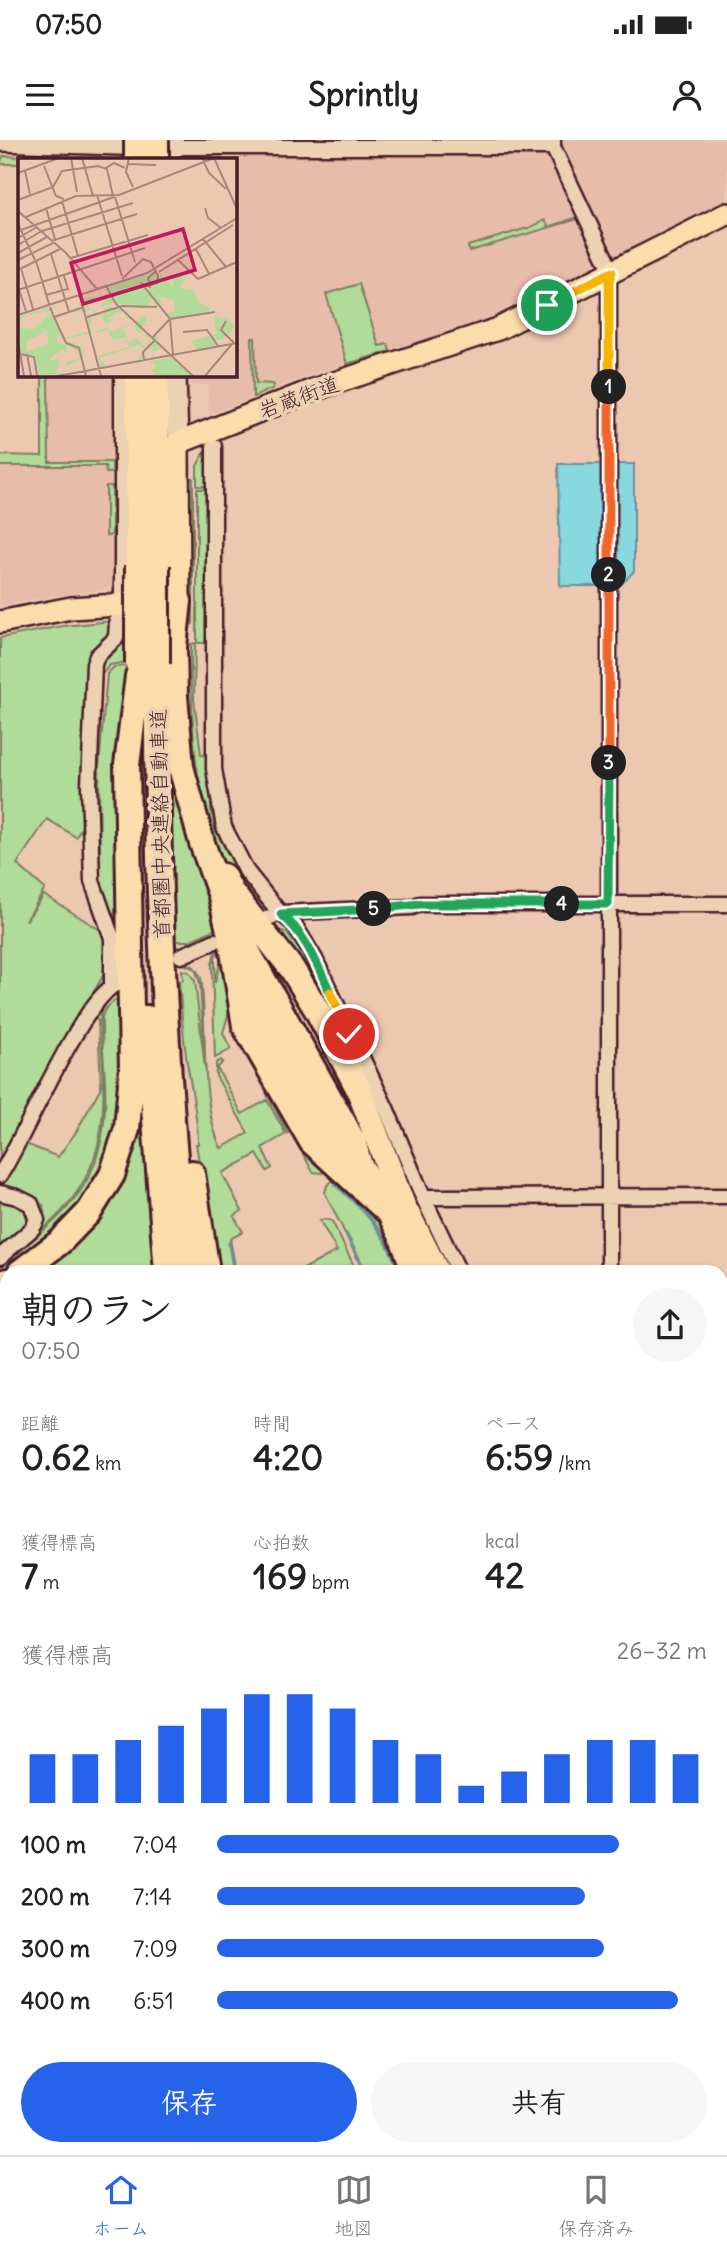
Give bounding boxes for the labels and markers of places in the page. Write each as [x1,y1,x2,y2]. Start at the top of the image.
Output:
pin [517,275,577,335]
pin: 1 [592,370,626,404]
pin: 2 [592,558,626,592]
pin: 3 [592,746,626,780]
pin: 4 [544,886,580,922]
pin: 5 [356,892,392,926]
pin [319,1004,379,1064]

